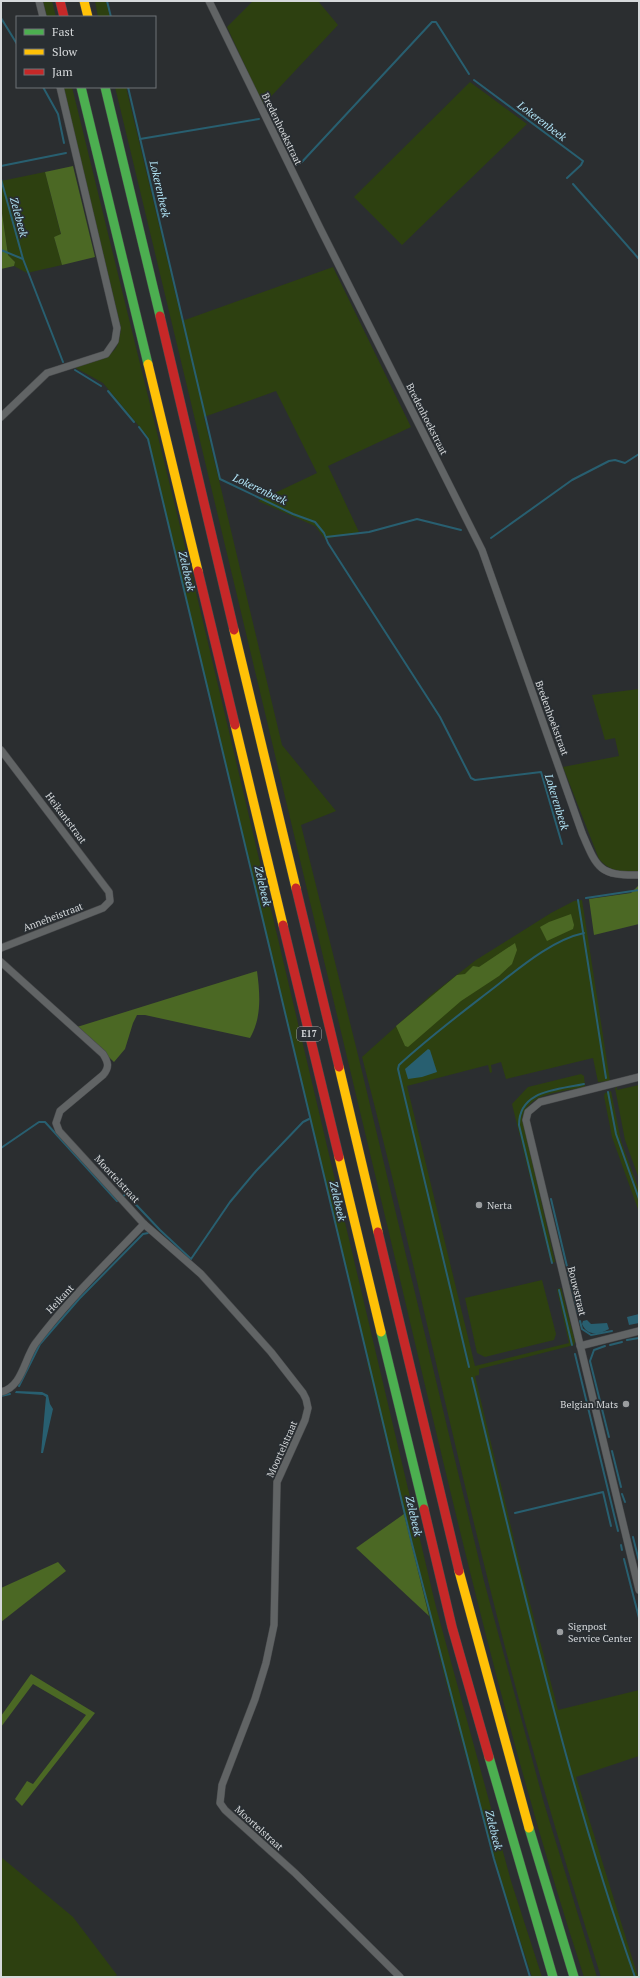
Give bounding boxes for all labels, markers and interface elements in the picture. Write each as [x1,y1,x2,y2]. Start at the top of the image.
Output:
legend [16,16,156,88]
text: Fast [52,24,75,39]
text: Slow [52,44,78,59]
text: Jam [52,64,73,79]
street label: Bredenhoekstraat [259,91,305,168]
water label: Lokerenbeek [514,97,570,144]
water label: Lokerenbeek [146,158,174,220]
water label: Zelebeek [7,196,31,239]
street label: Bredenhoekstraat [403,381,451,457]
water label: Lokerenbeek [230,470,290,508]
water label: Zelebeek [176,550,199,593]
street label: Bredenhoekstraat [532,679,572,758]
water label: Lokerenbeek [542,771,572,832]
street label: Heikantstraat [42,790,90,846]
water label: Zelebeek [252,865,275,908]
street label: Anneheistraat [21,899,85,934]
road number: E17 [297,1027,321,1041]
street label: Moortelstraat [91,1152,143,1206]
water label: Zelebeek [327,1180,350,1223]
place label: Nerta [487,1199,512,1212]
marker: Nerta [474,1200,484,1210]
street label: Bouwstraat [565,1265,589,1317]
street label: Heikant [43,1281,77,1316]
place label: Belgian Mats [560,1398,618,1411]
marker: Belgian Mats [621,1399,631,1409]
street label: Moortelstraat [264,1418,300,1480]
water label: Zelebeek [403,1495,426,1538]
place label: Signpost Service Center [568,1620,632,1645]
marker: Signpost Service Center [555,1627,565,1637]
street label: Moortelstraat [232,1803,286,1853]
water label: Zelebeek [482,1809,506,1852]

